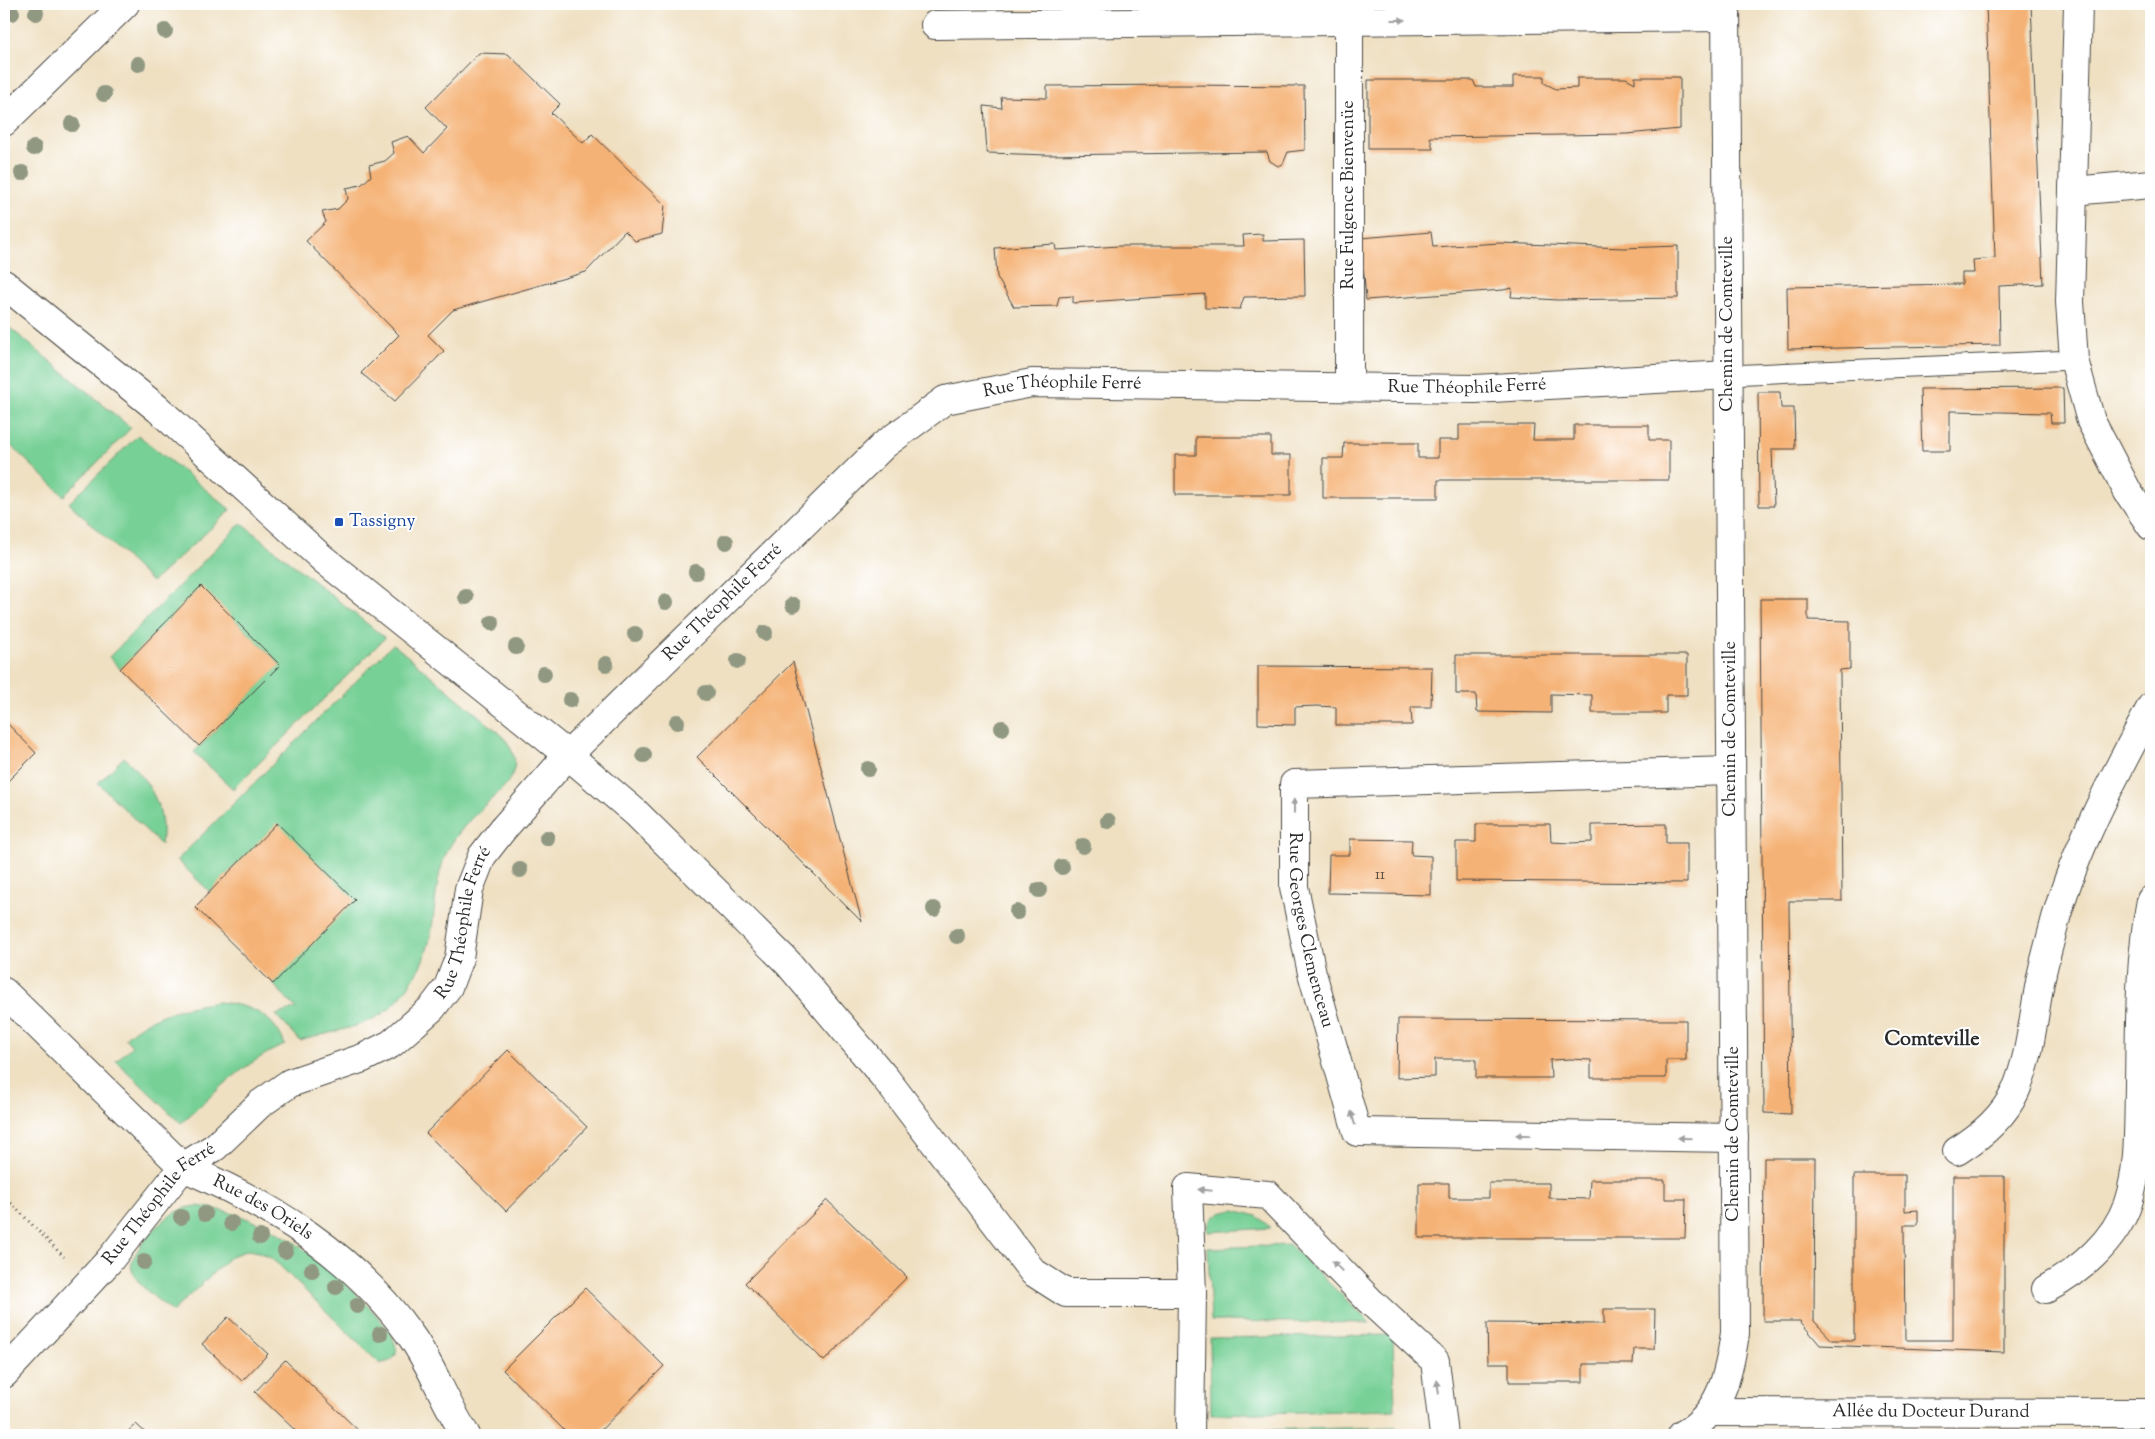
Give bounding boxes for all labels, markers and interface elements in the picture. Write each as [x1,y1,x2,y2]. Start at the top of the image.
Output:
one-way arrow [1390,16,1406,24]
street label: Rue Fulgence Bienvenüe [1336,100,1362,290]
street label: Chemin de Comteville [1715,236,1741,412]
street label: Rue Théophile Ferré [981,370,1142,405]
street label: Rue Théophile Ferré [1387,372,1547,402]
place label: Tassigny [349,509,415,535]
marker: Tassigny [333,516,345,528]
street label: Rue Théophile Ferré [657,538,789,668]
street label: Chemin de Comteville [1718,641,1744,817]
one-way arrow [1290,798,1298,814]
street label: Rue Georges Clemenceau [1281,832,1340,1031]
street label: Rue Théophile Ferré [430,841,498,1005]
house number: 11 [1375,865,1385,886]
district label: Comteville [1884,1026,1980,1055]
street label: Chemin de Comteville [1721,1046,1747,1222]
one-way arrow [1349,1111,1357,1126]
one-way arrow [1514,1131,1530,1139]
one-way arrow [1677,1133,1693,1141]
street label: Rue Théophile Ferré [97,1137,221,1271]
street label: Rue des Oriels [208,1169,318,1247]
one-way arrow [1197,1185,1213,1193]
one-way arrow [1331,1261,1343,1273]
one-way arrow [1434,1379,1442,1395]
street label: Allée du Docteur Durand [1832,1399,2030,1426]

